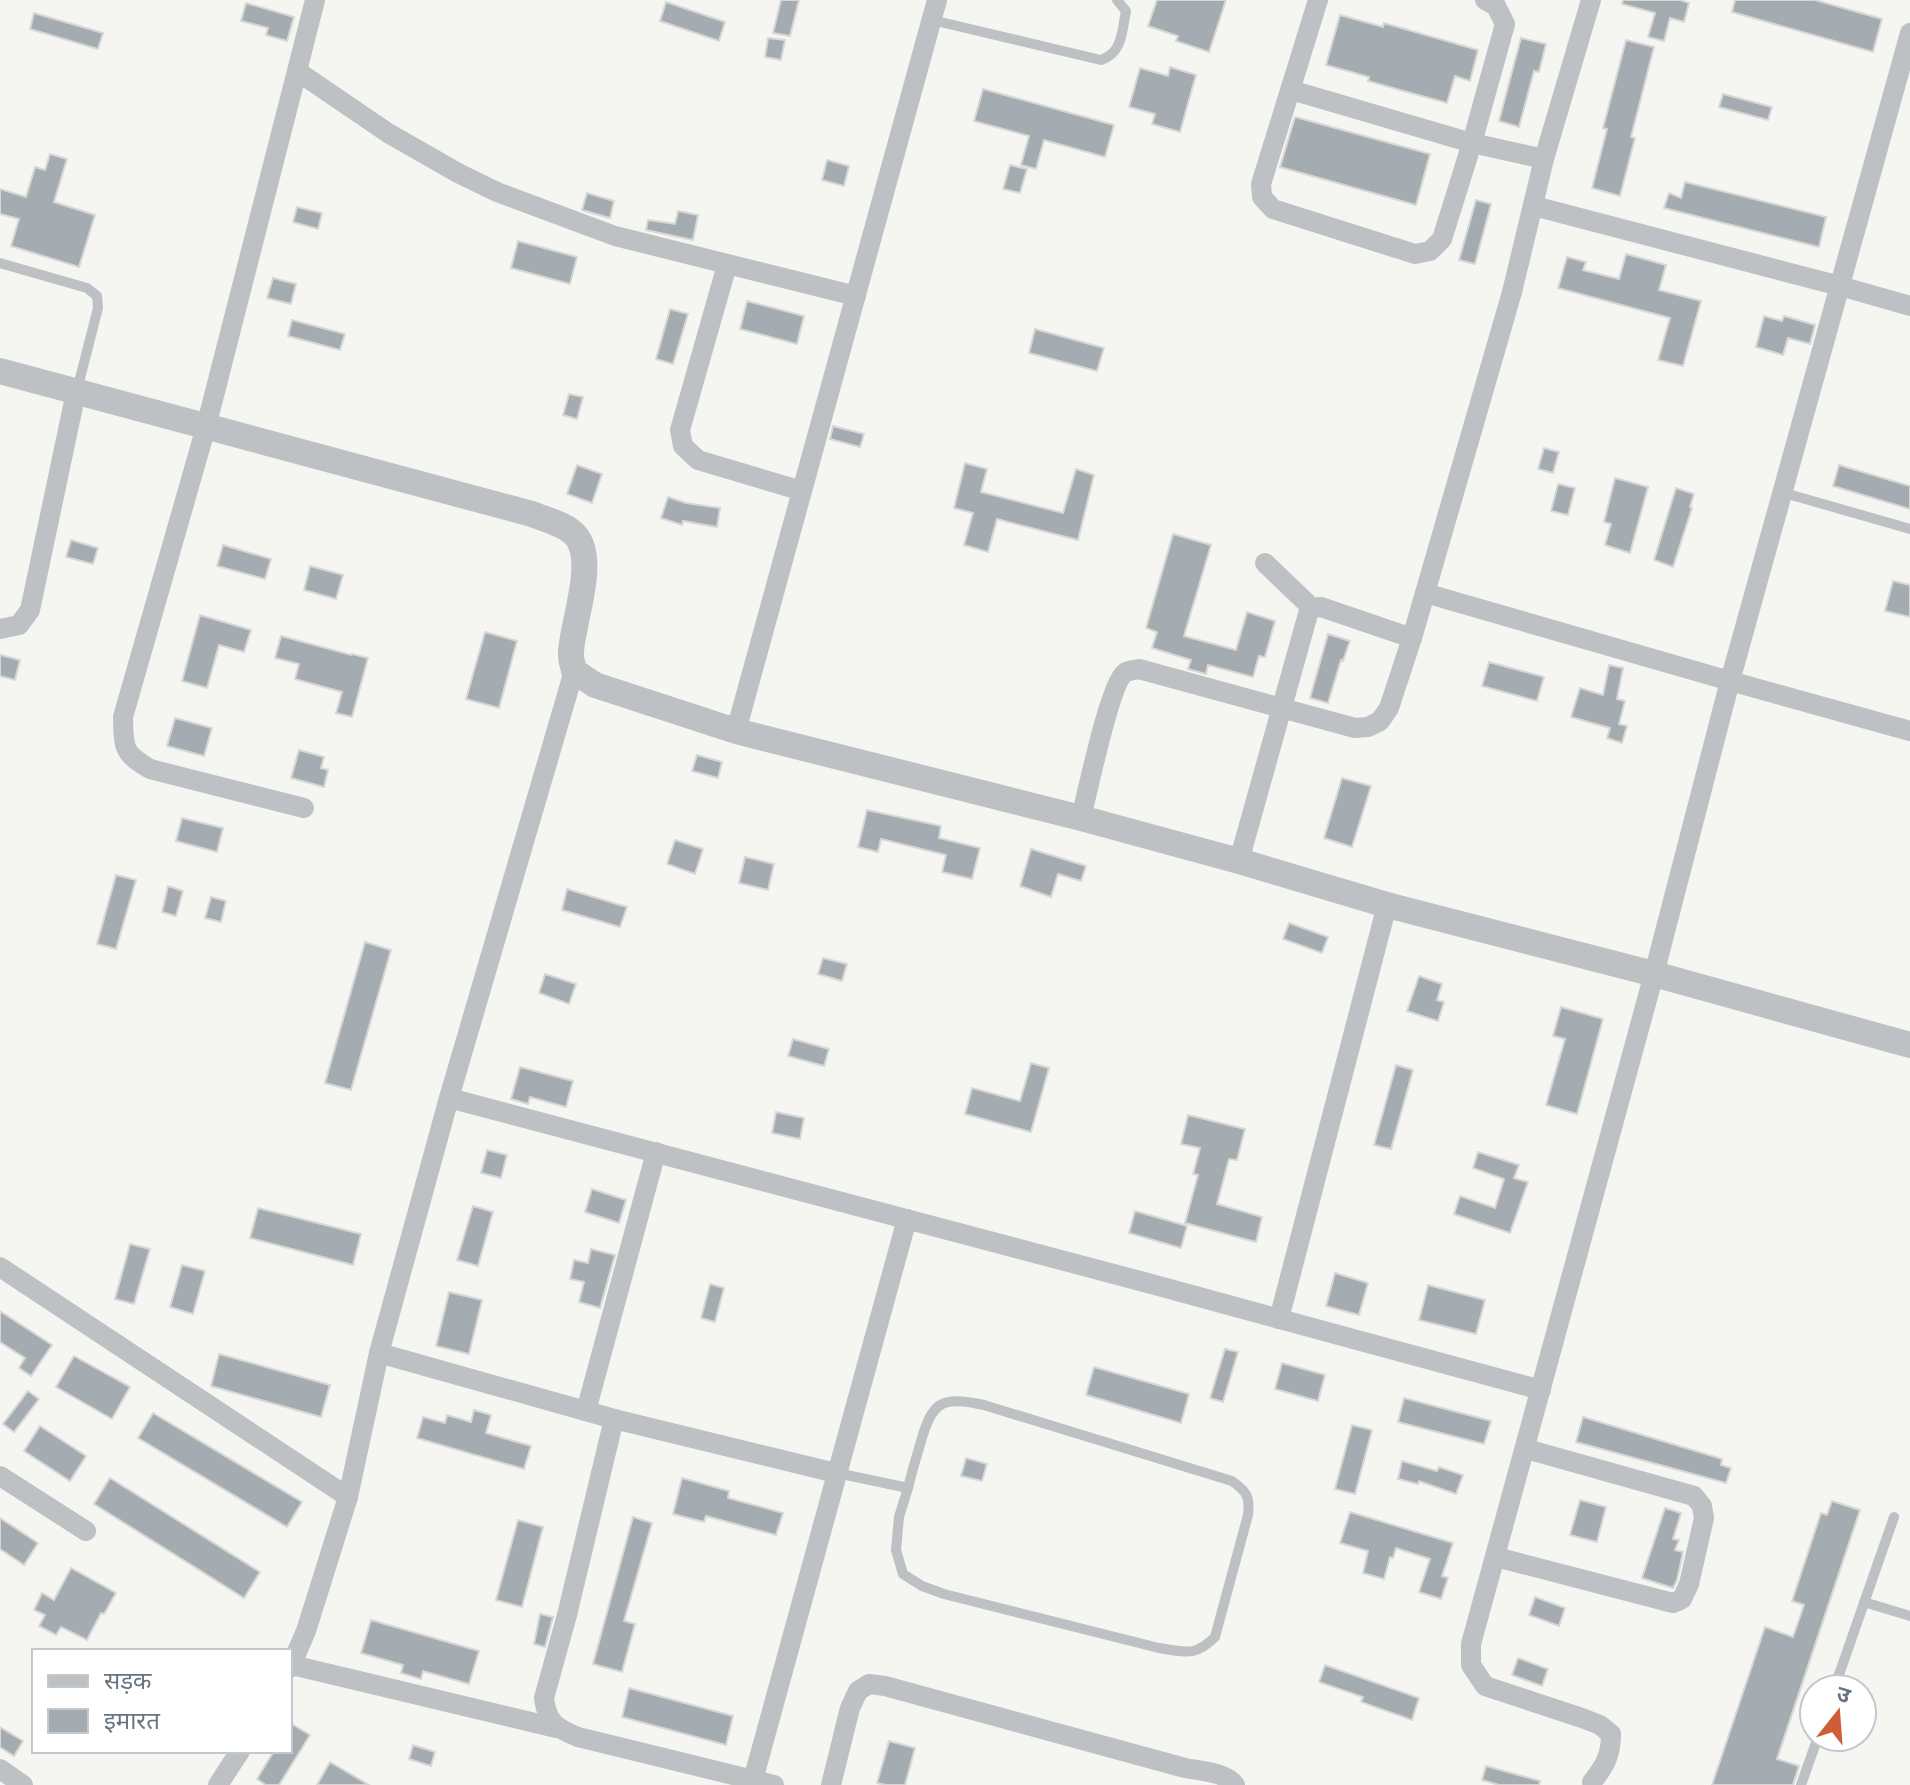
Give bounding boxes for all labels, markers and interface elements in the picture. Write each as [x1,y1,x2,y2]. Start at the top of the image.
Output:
legend [32,1649,292,1753]
text: सड़क [104,1666,152,1695]
north arrow [1798,1673,1878,1753]
text: उ [1834,1680,1855,1709]
text: इमारत [104,1706,161,1735]

